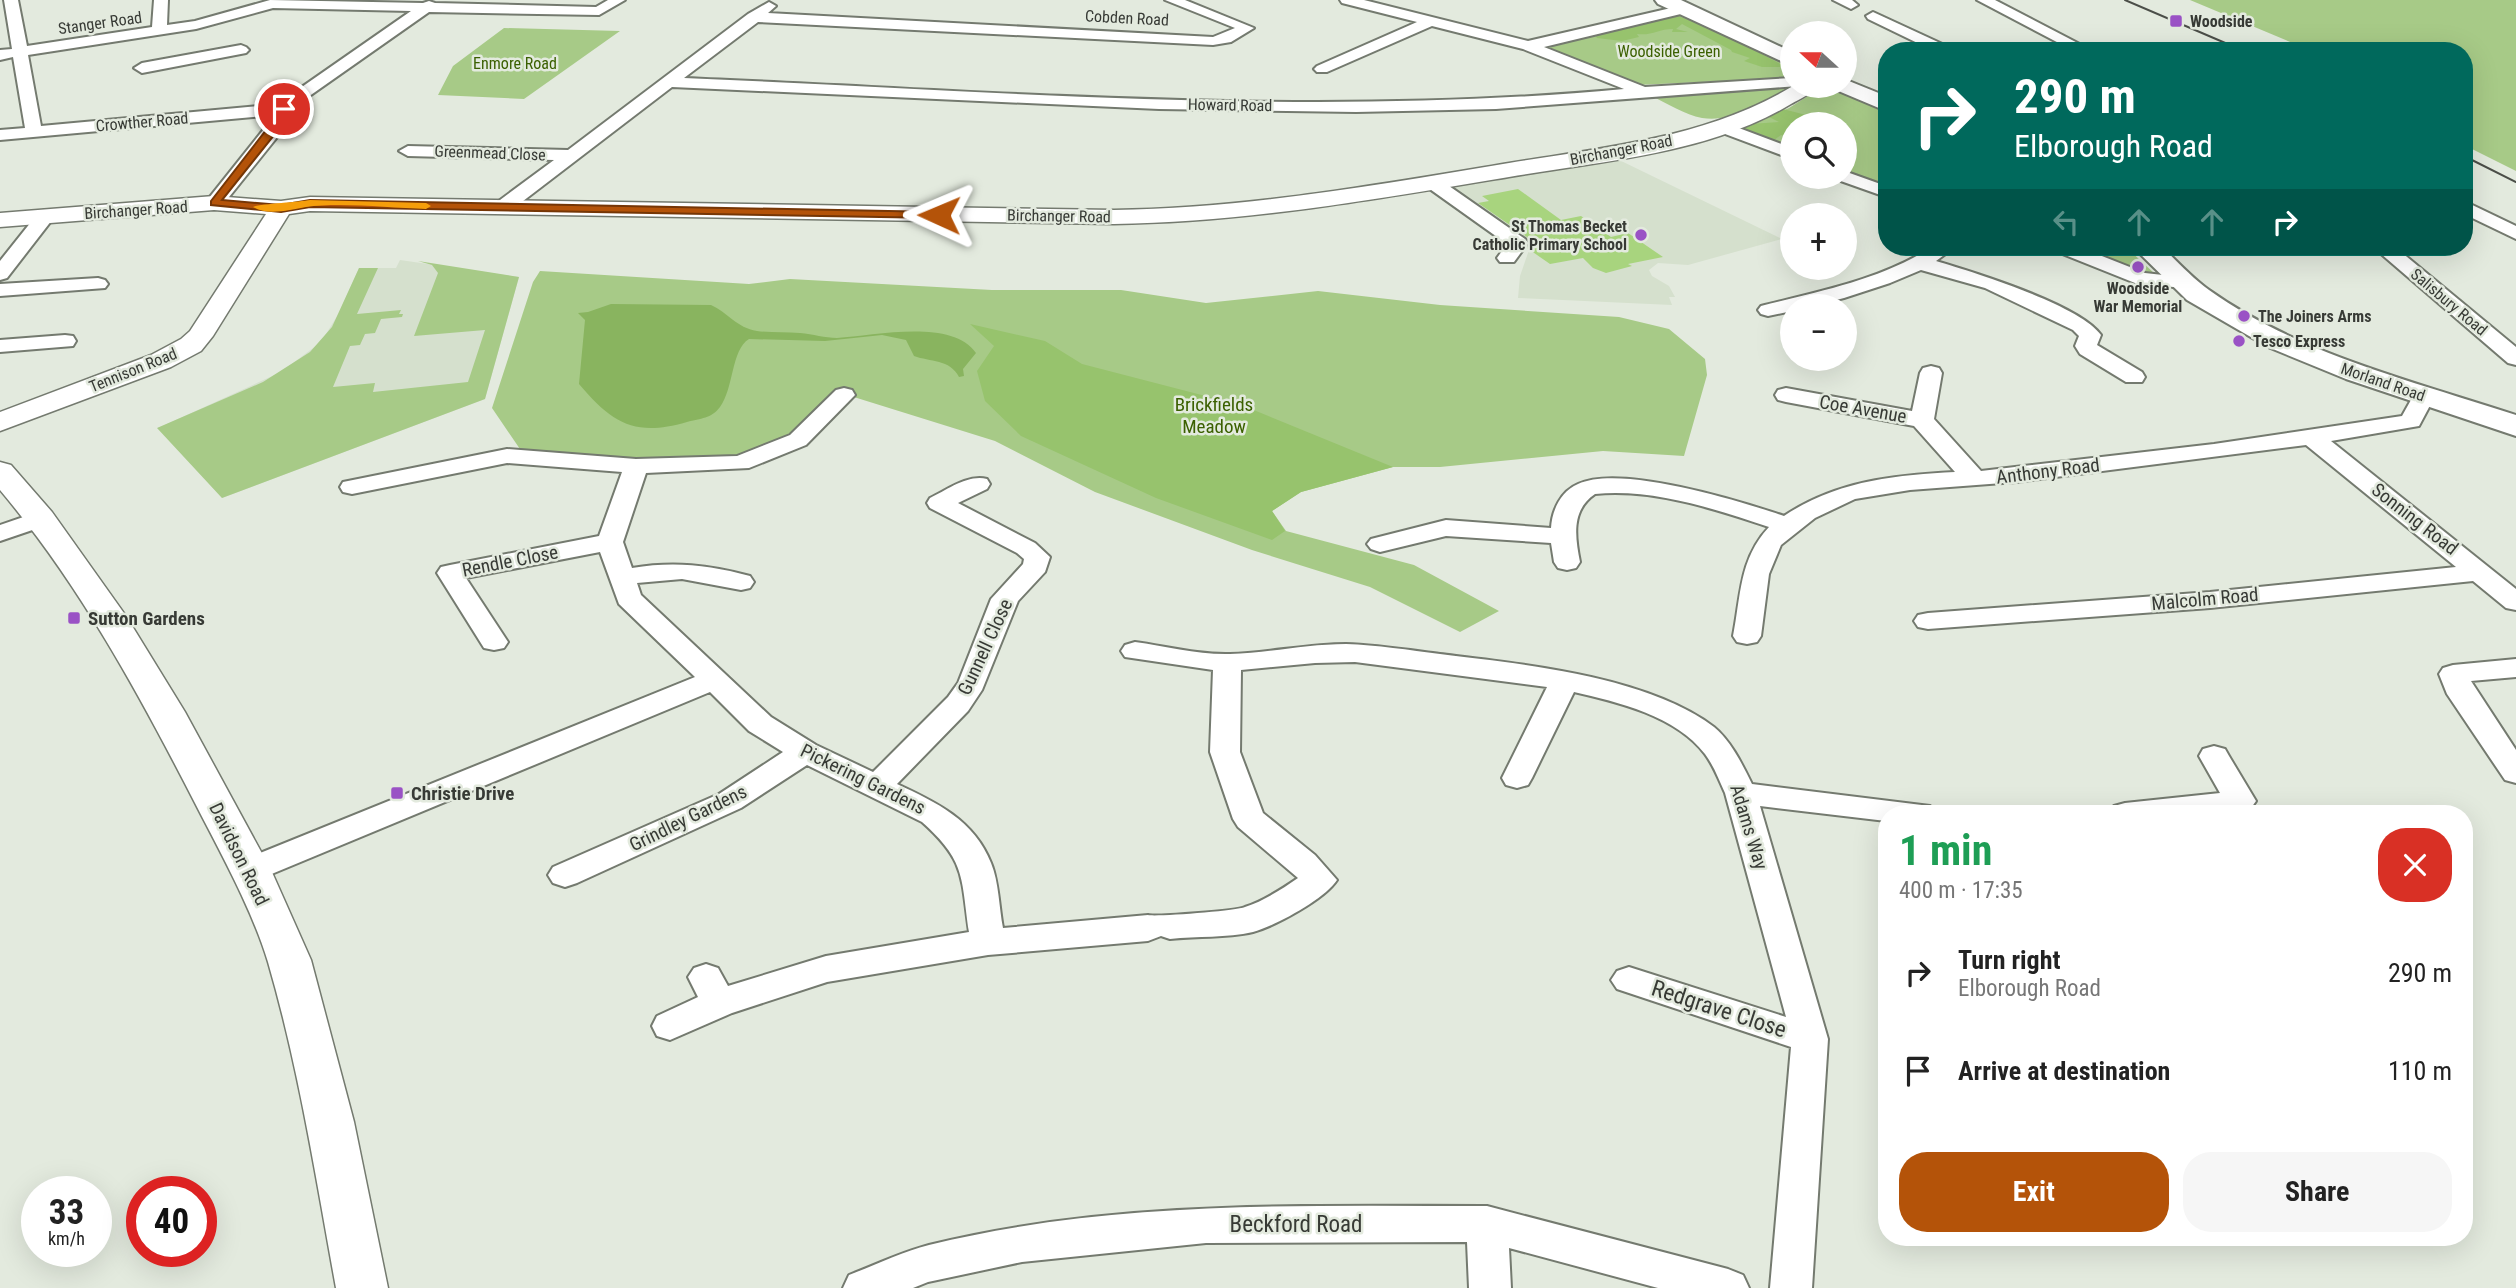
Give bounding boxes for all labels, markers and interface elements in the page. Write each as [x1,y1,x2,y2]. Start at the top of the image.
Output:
street label: Cobden Road [1085,6,1169,30]
street label: Stanger Road [57,8,143,38]
place label: Woodside [2190,12,2253,31]
marker: Woodside [2168,13,2184,29]
north arrow [1780,21,1857,98]
map controls [1780,21,1857,371]
park label: Woodside Green [1618,42,1720,61]
park label: Enmore Road [473,54,557,73]
text: 290 m [2014,68,2136,125]
icon: right [1899,70,1990,161]
pin [254,79,314,139]
icon: arrive [265,90,303,128]
street label: Howard Road [1188,95,1272,115]
street label: Crowther Road [95,108,189,136]
button: search [1780,112,1857,189]
text: Elborough Road [2014,127,2213,165]
street label: Birchanger Road [1568,131,1674,169]
street label: Greenmead Close [434,142,546,164]
position arrow [902,178,976,252]
street label: Birchanger Road [84,197,188,223]
button: + [1780,203,1857,280]
icon: left [2047,203,2085,241]
icon: ahead [2120,203,2158,241]
icon: ahead [2193,203,2231,241]
icon: right [2266,203,2304,241]
street label: Birchanger Road [1007,206,1111,226]
place label: St Thomas Becket Catholic Primary School [1473,217,1627,254]
marker: St Thomas Becket Catholic Primary School [1633,227,1649,243]
marker: Woodside War Memorial [2130,259,2146,275]
street label: Salisbury Road [2407,265,2491,339]
place label: Woodside War Memorial [2094,279,2182,316]
button: − [1780,294,1857,371]
place label: The Joiners Arms [2258,307,2372,326]
marker: The Joiners Arms [2236,308,2252,324]
place label: Tesco Express [2253,332,2345,351]
marker: Tesco Express [2231,333,2247,349]
street label: Tennison Road [86,344,180,396]
street label: Morland Road [2338,359,2428,405]
street label: Coe Avenue [1818,390,1909,428]
park label: Brickfields Meadow [1175,393,1253,438]
street label: Anthony Road [1995,453,2101,489]
street label: Sonning Road [2367,478,2463,560]
street label: Rendle Close [460,540,560,582]
street label: Malcolm Road [2151,583,2259,615]
street label: Gunnell Close [953,595,1017,699]
place label: Sutton Gardens [88,607,205,630]
marker: Sutton Gardens [66,610,82,626]
street label: Pickering Gardens [797,739,929,819]
street label: Grindley Gardens [626,780,750,856]
place label: Christie Drive [411,782,514,805]
street label: Adams Way [1725,782,1773,872]
marker: Christie Drive [389,785,405,801]
street label: Davidson Road [204,799,274,909]
text: 1 min [1899,826,1992,875]
button: close [2378,828,2452,902]
text: 400 m · 17:35 [1899,877,2023,904]
text: Turn right [1958,945,2060,975]
icon: right [1899,954,1937,992]
text: 290 m [2388,958,2452,988]
street label: Redgrave Close [1648,975,1790,1043]
text: Elborough Road [1958,975,2101,1002]
icon: arrive [1899,1052,1937,1090]
text: Arrive at destination [1958,1056,2170,1086]
text: 110 m [2388,1056,2452,1086]
button: Exit [1899,1152,2169,1232]
button: Share [2183,1152,2452,1232]
speed limit sign: 40 [126,1176,217,1267]
text: 33 [49,1192,84,1233]
street label: Beckford Road [1230,1211,1362,1238]
text: km/h [48,1228,85,1249]

